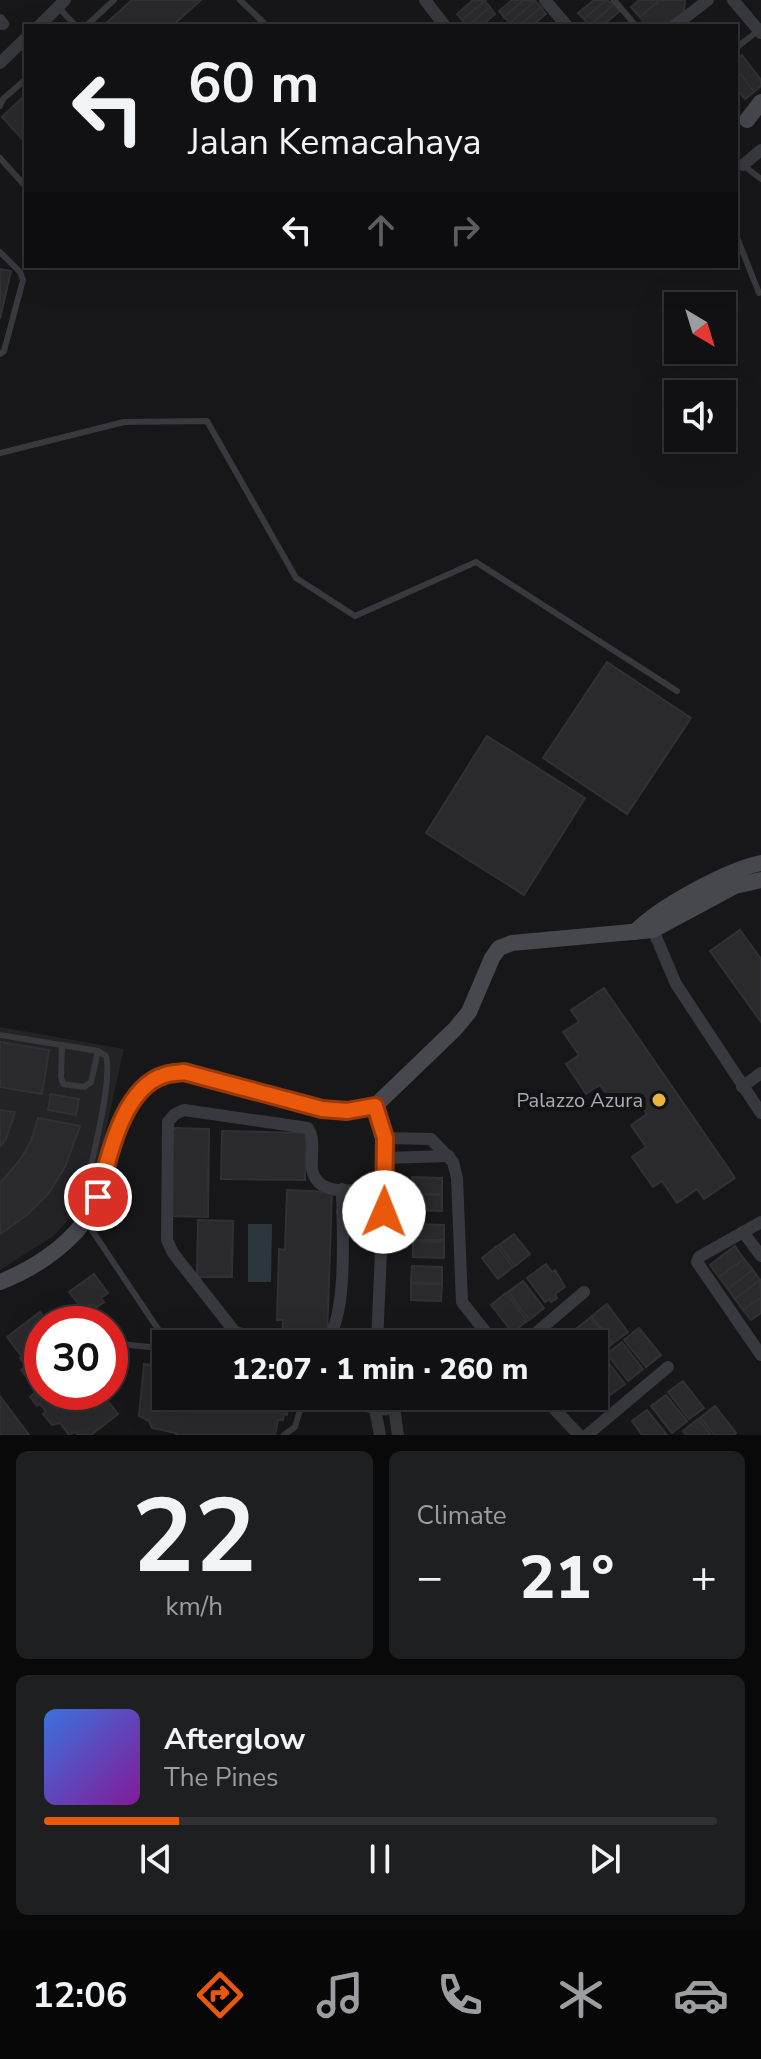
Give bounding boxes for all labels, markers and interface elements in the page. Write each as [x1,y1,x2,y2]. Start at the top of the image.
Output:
text: 60 m [188,45,319,122]
icon: left [56,56,160,160]
text: Jalan Kemacahaya [188,118,482,167]
icon: left [275,208,319,252]
icon: ahead [359,208,403,252]
icon: right [443,208,487,252]
north arrow [664,292,736,364]
map controls [664,292,736,452]
button: sound [664,380,736,452]
place label: Palazzo Azura [516,1087,643,1114]
marker: Palazzo Azura [650,1091,668,1109]
pin [64,1163,132,1231]
position arrow [342,1170,426,1254]
icon: arrive [76,1175,120,1219]
speed limit sign: 30 [24,1306,128,1410]
text: 12:07 · 1 min · 260 m [232,1349,528,1390]
text: 22 [132,1466,257,1608]
text: Climate [417,1498,507,1533]
text: 21° [519,1537,614,1619]
text: − [417,1548,443,1608]
text: + [691,1548,717,1608]
text: km/h [166,1589,223,1624]
text: Afterglow [164,1719,305,1760]
text: The Pines [164,1760,279,1795]
icon: previous [134,1837,178,1881]
icon: pause [358,1837,402,1881]
icon: next [583,1837,627,1881]
icon: directions [192,1967,248,2023]
icon: music [312,1967,368,2023]
icon: phone [432,1967,488,2023]
icon: climate [553,1967,609,2023]
icon: car [673,1967,729,2023]
text: 12:06 [32,1971,127,2020]

